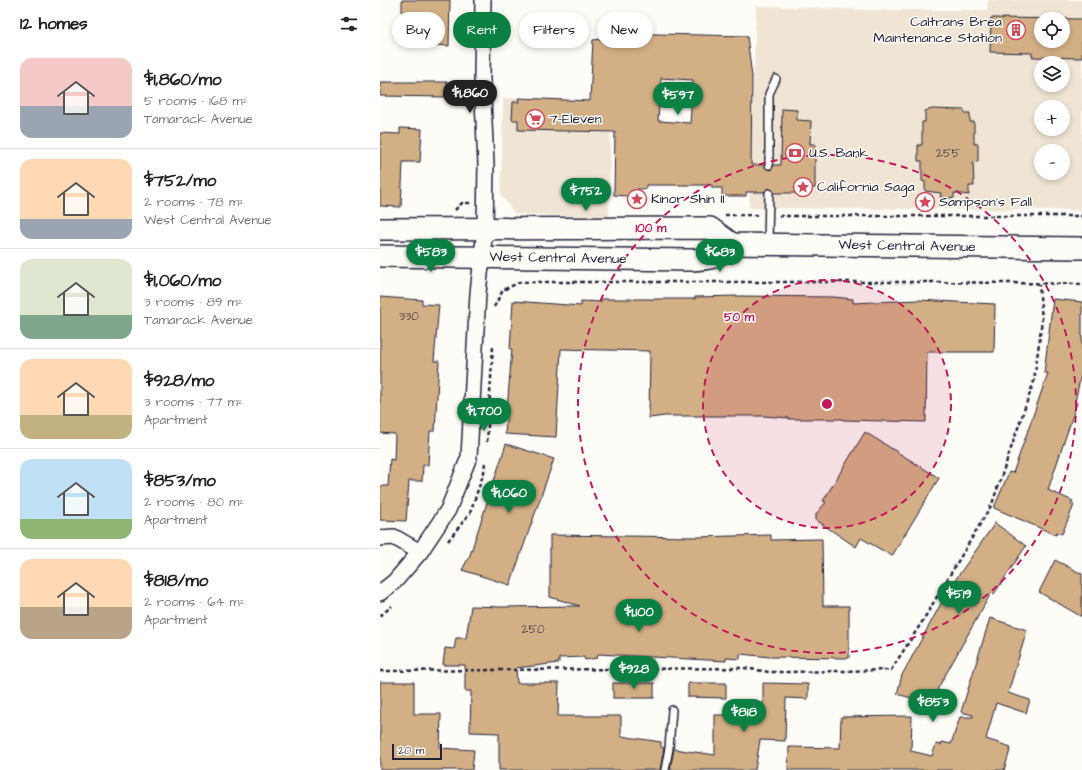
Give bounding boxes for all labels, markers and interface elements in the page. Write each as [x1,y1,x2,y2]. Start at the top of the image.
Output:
text: 12 homes [20,12,88,36]
chip: Buy [392,12,445,48]
chip: Rent [453,12,511,48]
chip: Filters [519,12,589,48]
chip: New [597,12,653,48]
place label: Caltrans Brea Maintenance Station [873,12,1002,48]
map controls [1034,12,1070,180]
button: locate [1034,12,1070,48]
icon: filters [338,13,360,35]
building icon: Caltrans Brea Maintenance Station [1005,19,1027,41]
button: layers [1034,56,1070,92]
text: $1,860/mo [144,68,222,92]
icon: home [52,74,100,122]
pin: $1,860 [437,80,503,114]
pin: $597 [654,82,702,116]
text: $1,860 [452,84,488,102]
text: $597 [662,86,694,104]
text: 5 rooms · 168 m² [144,92,248,110]
button: + [1034,100,1070,136]
supermarket icon: 7-Eleven [524,108,546,130]
place label: 7-Eleven [549,109,602,129]
text: Tamarack Avenue [144,110,253,128]
bank icon: U.S. Bank [784,142,806,164]
place label: U.S. Bank [809,143,868,163]
button: − [1034,144,1070,180]
house number: 255 [936,145,960,162]
text: $752/mo [144,169,216,193]
icon: home [52,175,100,223]
place icon: California Saga [792,176,814,198]
place label: California Saga [817,177,915,197]
pin: $752 [562,178,610,212]
text: $752 [570,182,602,200]
place icon: Kinor Shin II [626,188,648,210]
place label: Kinor Shin II [651,189,725,209]
place icon: Sampson's Fall [914,191,936,213]
place label: Sampson's Fall [939,192,1032,212]
text: 2 rooms · 78 m² [144,193,244,211]
text: West Central Avenue [144,211,272,229]
text: 100 m [636,220,667,237]
street label: West Central Avenue [838,235,976,257]
pin: $583 [407,239,455,273]
pin: $683 [696,239,744,273]
text: $583 [415,243,447,261]
text: $683 [705,243,735,261]
street label: West Central Avenue [489,247,627,269]
text: $1,060/mo [144,269,221,293]
icon: home [52,275,100,323]
text: 3 rooms · 89 m² [144,293,243,311]
house number: 330 [399,308,419,325]
text: 50 m [724,309,755,326]
text: Tamarack Avenue [144,311,253,329]
text: $928/mo [144,369,214,393]
icon: home [52,375,100,423]
text: 3 rooms · 77 m² [144,393,243,411]
centre of rings [820,397,834,411]
pin: $1,700 [451,398,517,432]
text: $1,700 [466,402,502,420]
text: Apartment [144,411,208,429]
text: $853/mo [144,469,216,493]
icon: home [52,475,100,523]
pin: $1,060 [476,480,542,514]
text: $1,060 [491,484,527,502]
text: 2 rooms · 80 m² [144,493,244,511]
text: Apartment [144,511,208,529]
text: $818/mo [144,569,208,593]
icon: home [52,575,100,623]
pin: $519 [935,581,983,615]
text: $519 [946,585,972,603]
text: 2 rooms · 64 m² [144,593,245,611]
pin: $1,100 [606,599,672,633]
text: $1,100 [624,603,654,621]
text: Apartment [144,611,208,629]
house number: 250 [522,621,545,638]
pin: $928 [610,656,658,690]
text: $928 [619,660,649,678]
pin: $853 [909,689,957,723]
text: $853 [917,693,949,711]
pin: $818 [720,699,768,733]
text: $818 [731,703,757,721]
scale bar [392,742,442,761]
text: 20 m [398,743,424,758]

